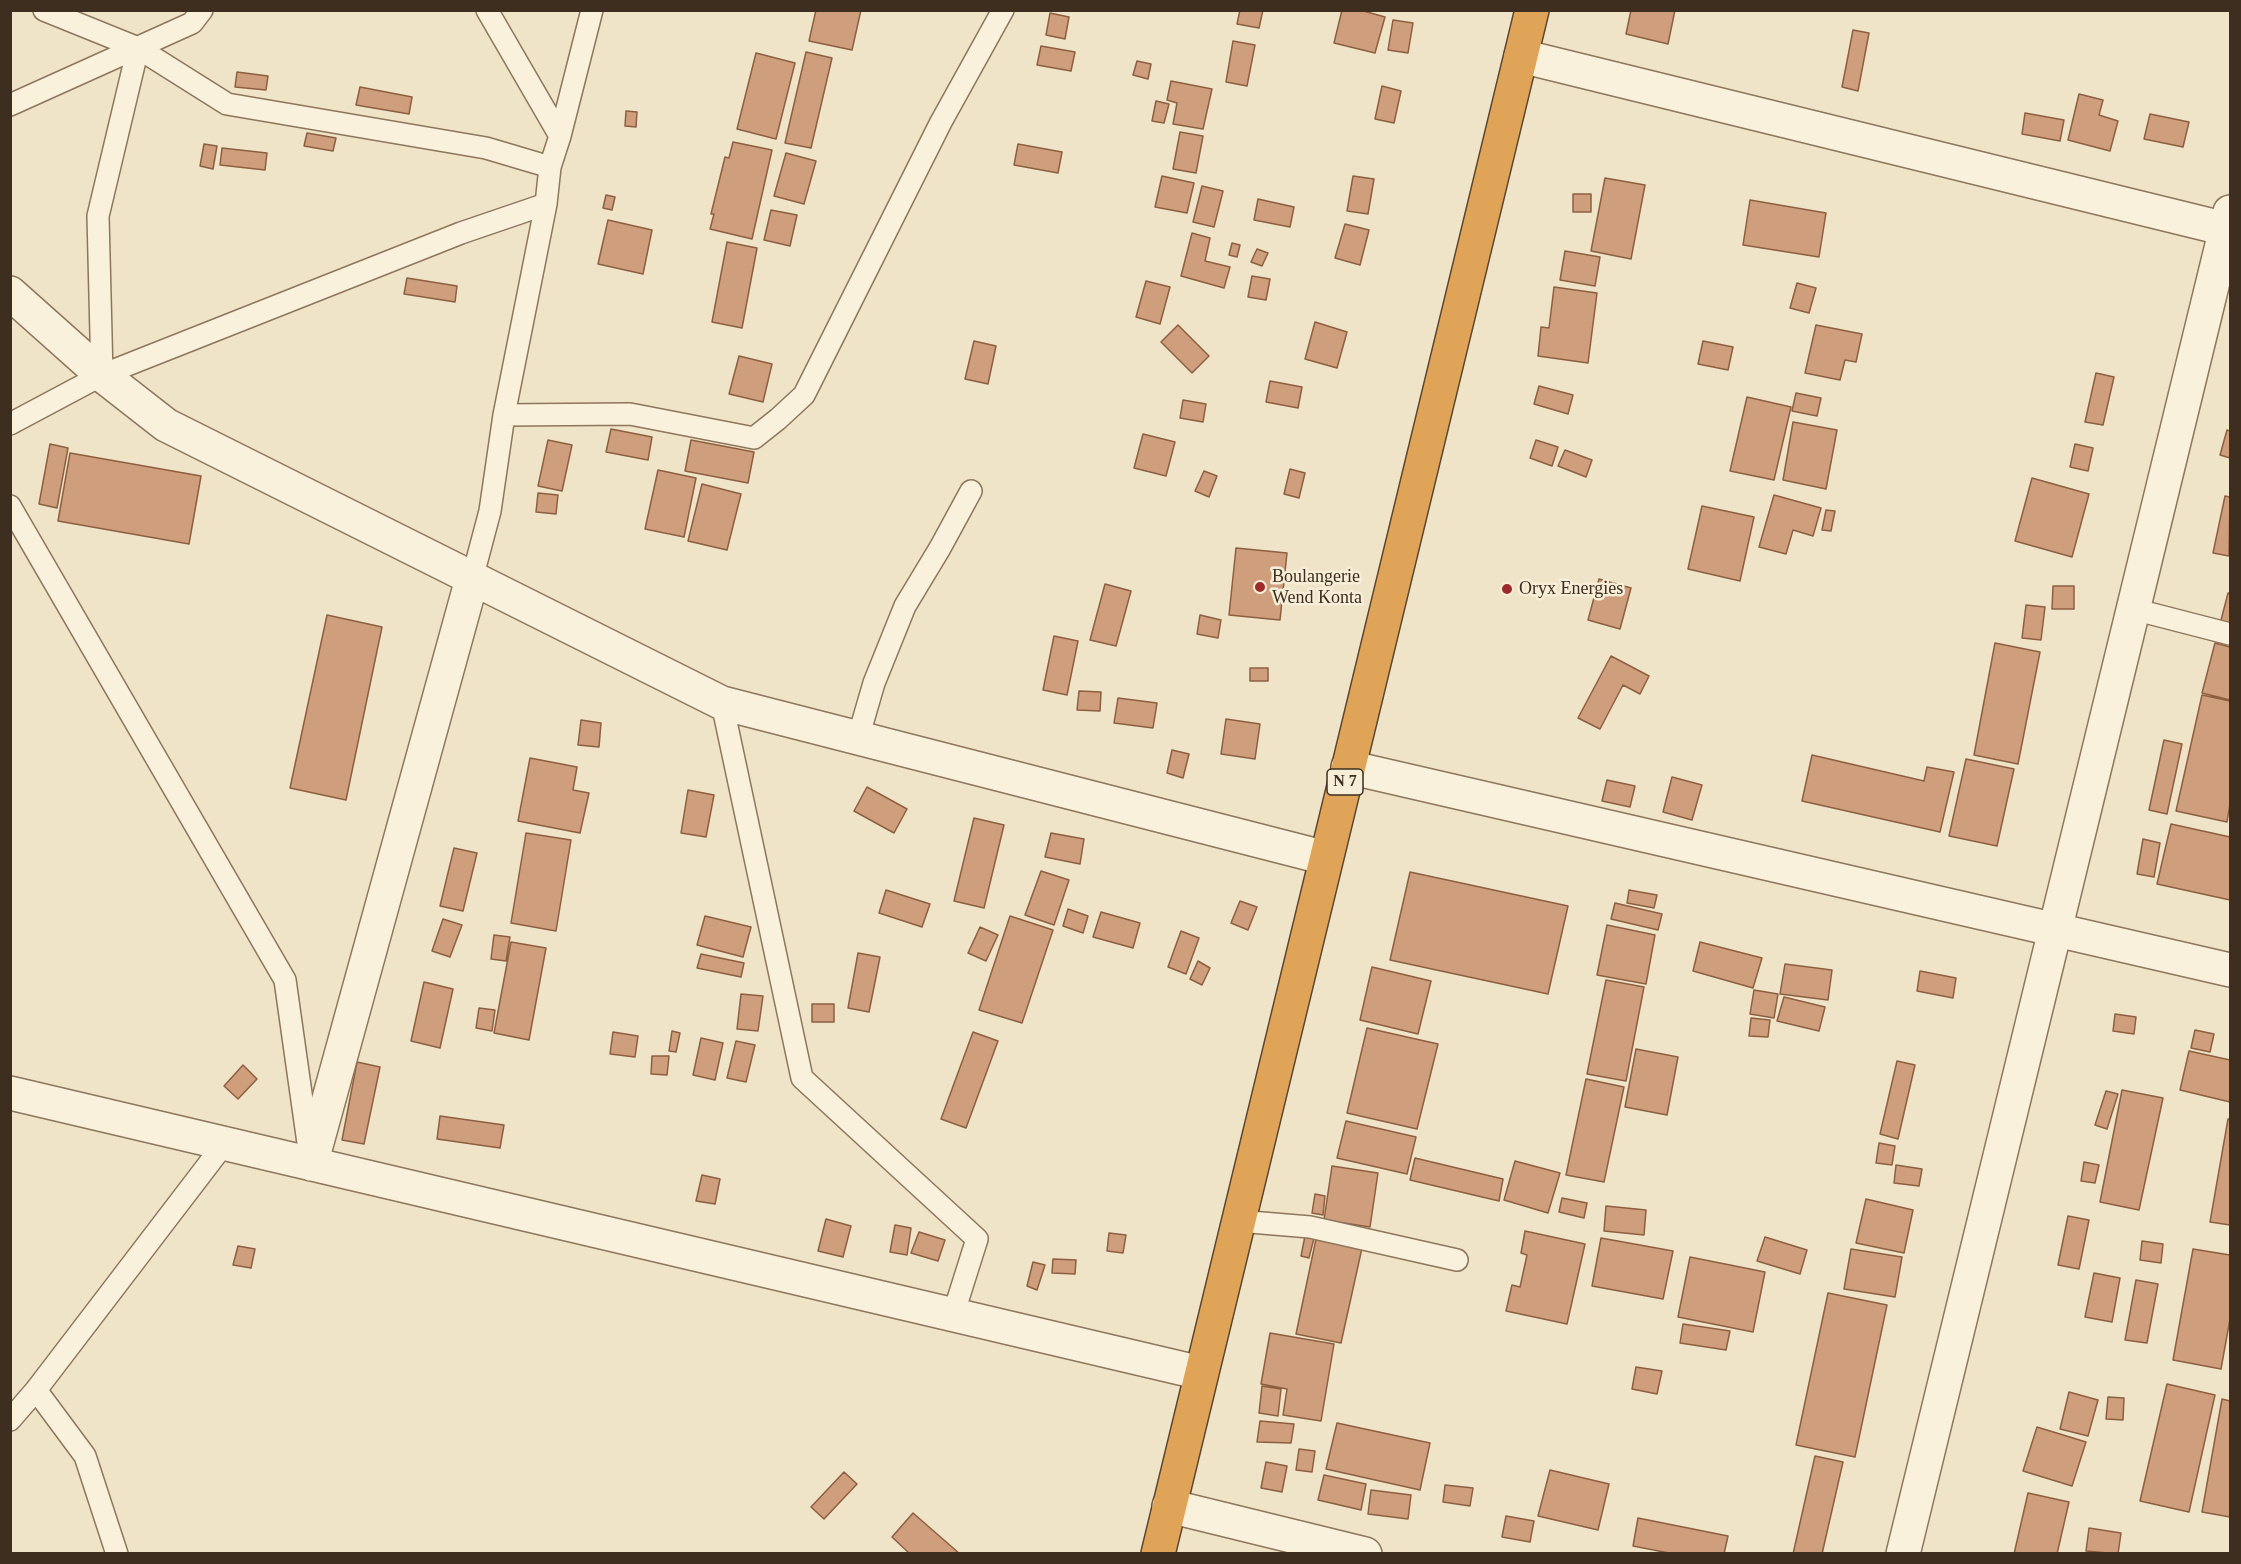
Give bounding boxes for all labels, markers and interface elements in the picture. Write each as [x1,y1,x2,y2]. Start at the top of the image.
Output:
place label: Boulangerie Wend Konta [1272,566,1362,608]
place label: Oryx Energies [1519,578,1623,600]
marker: Boulangerie Wend Konta [1253,580,1267,594]
marker: Oryx Energies [1500,582,1514,596]
road number: N 7 [1327,769,1363,795]

